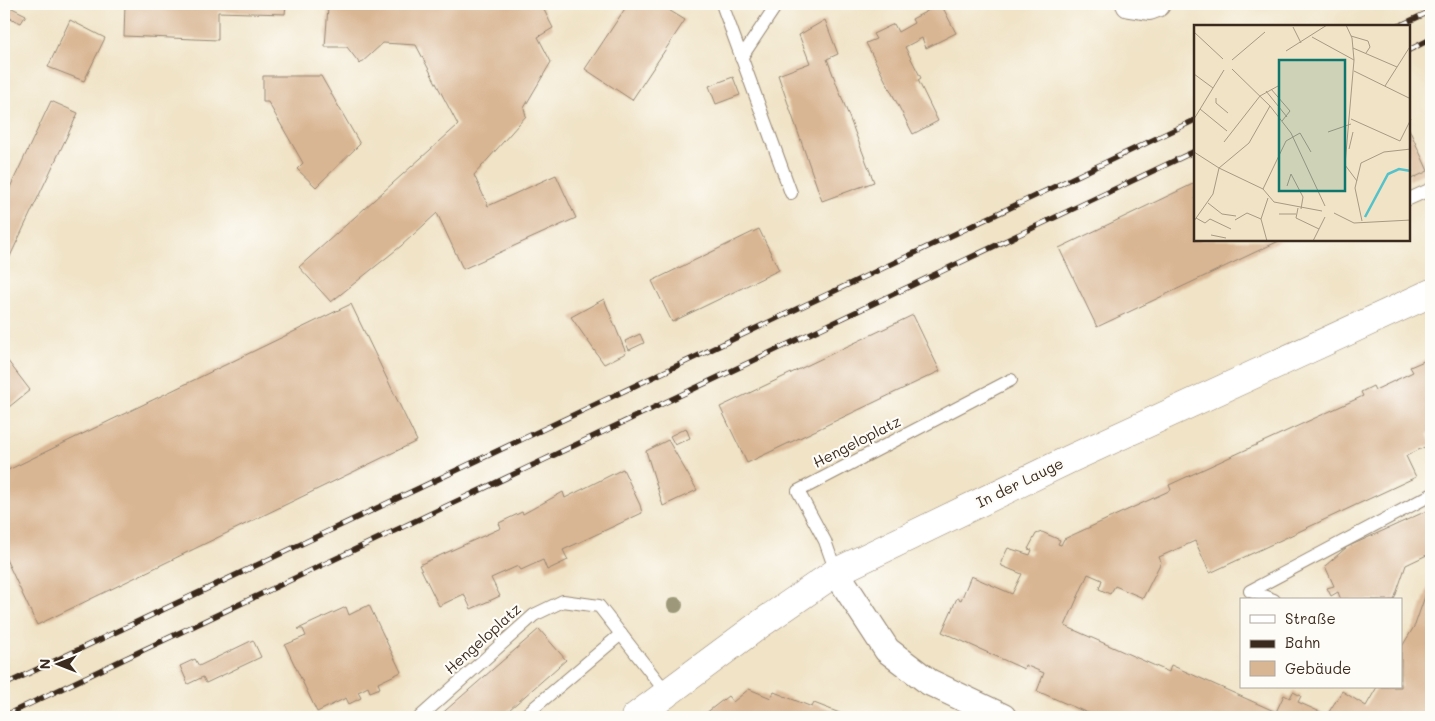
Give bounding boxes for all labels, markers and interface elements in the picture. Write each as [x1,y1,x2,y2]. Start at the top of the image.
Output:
inset map [1194,25,1410,241]
street label: Hengeloplatz [809,410,904,472]
street label: In der Lauge [973,452,1066,512]
legend [1240,598,1402,688]
street label: Hengeloplatz [440,599,525,678]
text: Straße [1285,608,1336,628]
text: Bahn [1285,632,1320,652]
north arrow [32,638,82,688]
text: Gebäude [1285,658,1351,678]
text: N [35,659,54,669]

